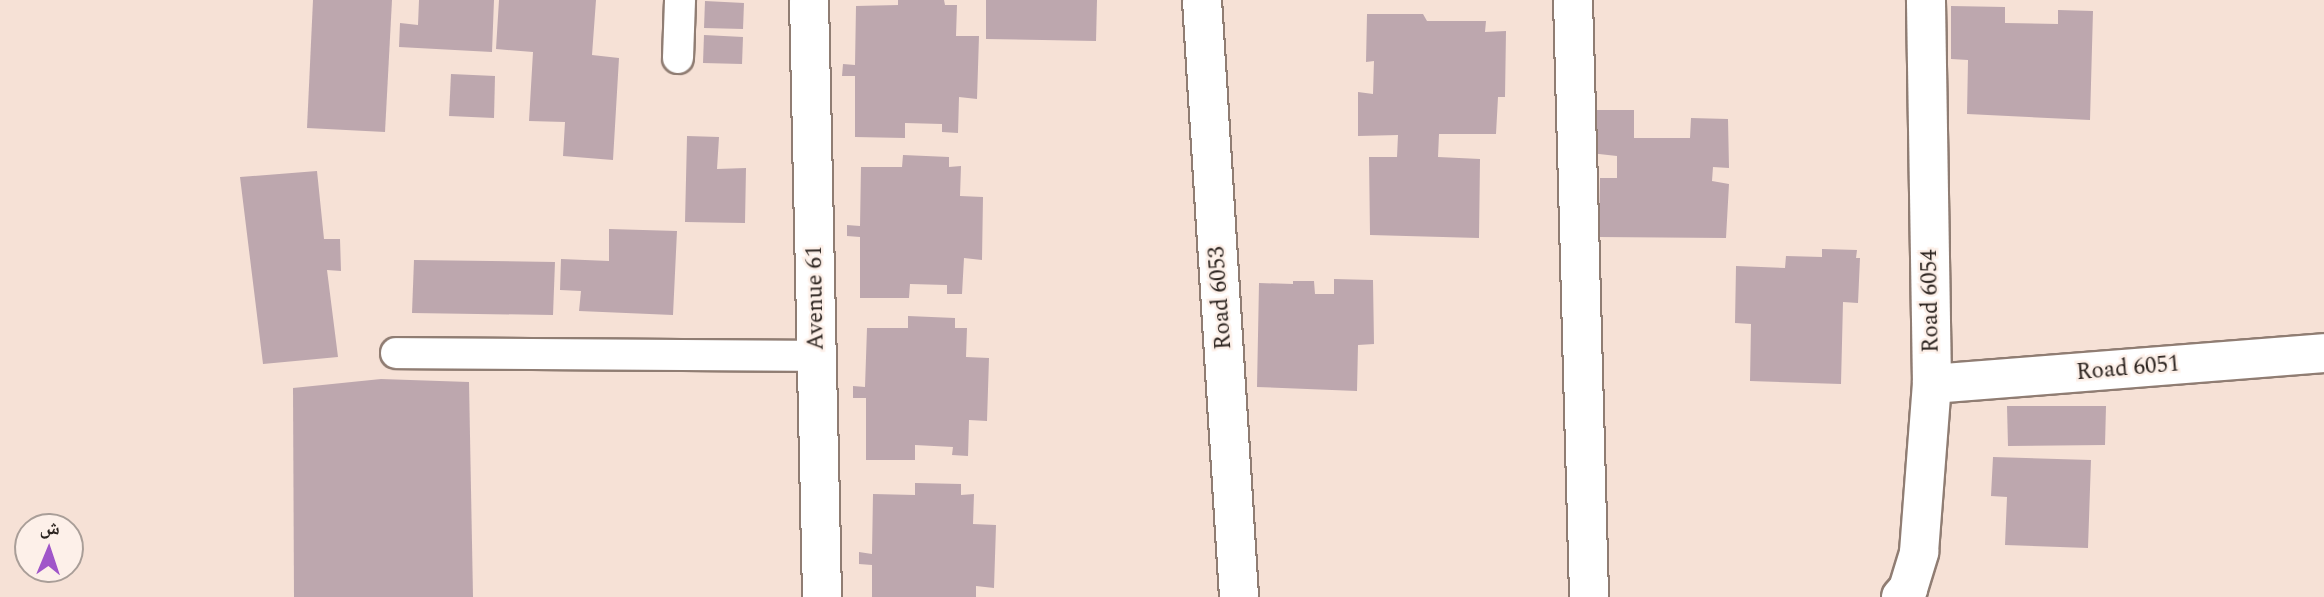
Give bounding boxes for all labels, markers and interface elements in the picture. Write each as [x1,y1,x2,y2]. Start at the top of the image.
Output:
street label: Avenue 61 [801,245,831,351]
street label: Road 6053 [1204,245,1238,351]
street label: Road 6054 [1916,249,1946,353]
street label: Road 6051 [2075,351,2181,387]
north arrow [14,513,84,583]
text: ش [39,514,60,543]

